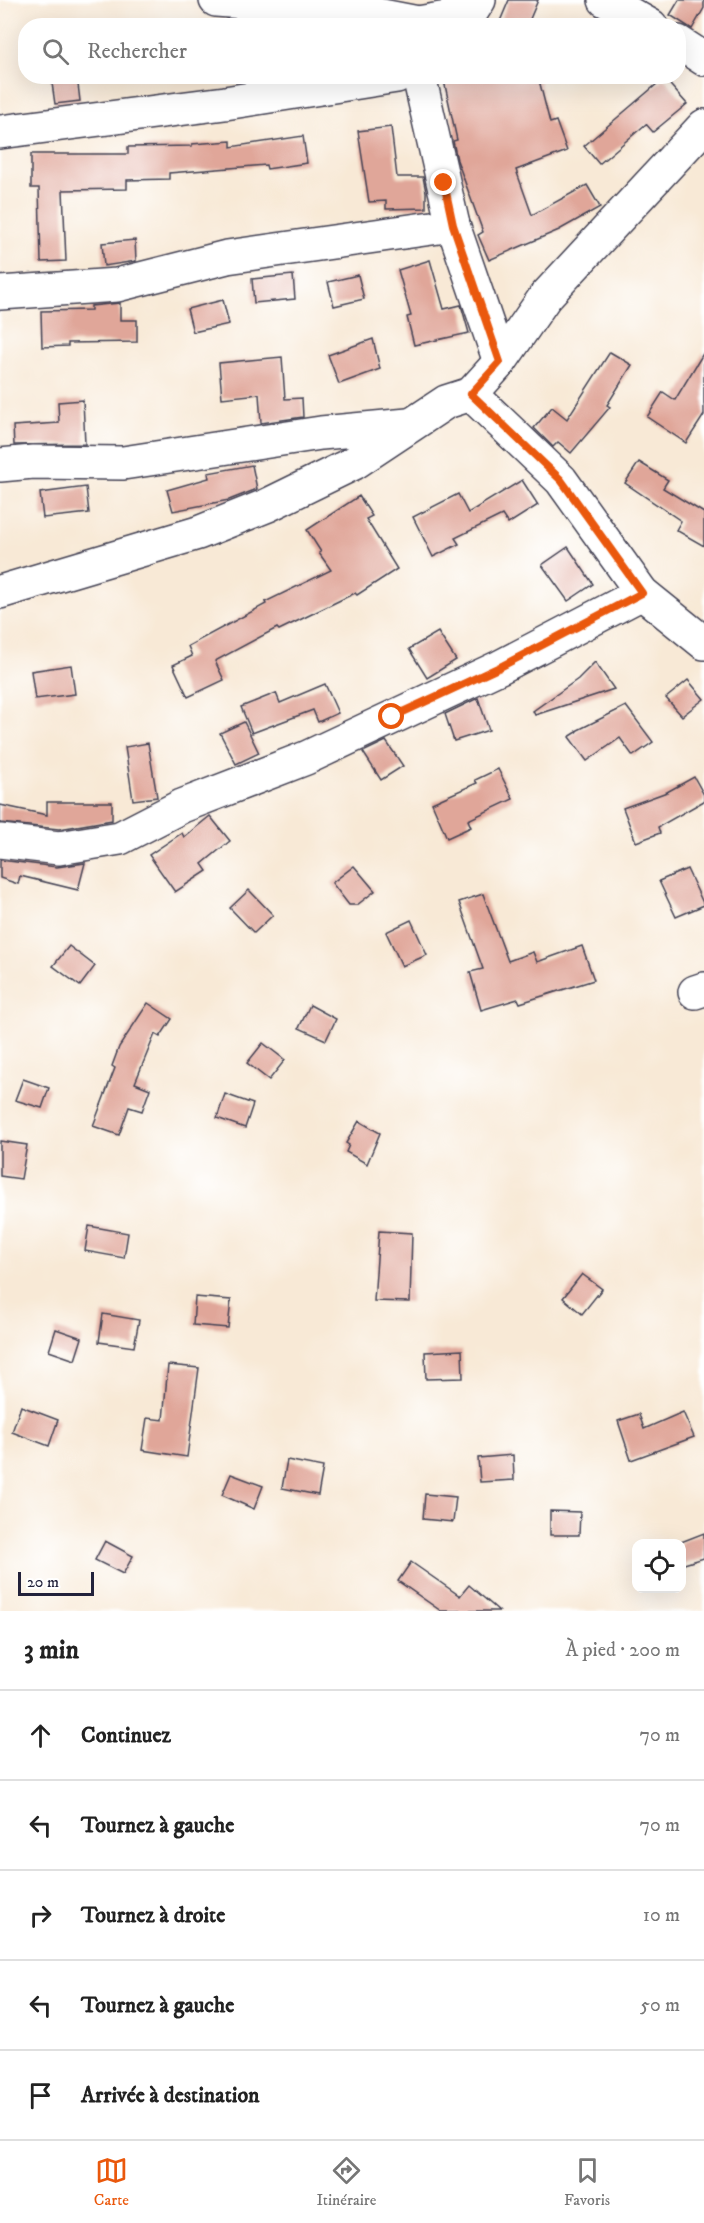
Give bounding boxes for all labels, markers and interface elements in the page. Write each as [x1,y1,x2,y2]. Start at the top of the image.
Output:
search box [18,18,686,84]
icon: search [39,35,72,68]
text: Rechercher [87,38,187,65]
route end [430,169,456,195]
route start [378,703,404,729]
map controls [632,1539,686,1593]
button: locate [632,1539,686,1593]
scale bar [18,1569,94,1596]
text: 20 m [27,1572,59,1592]
text: 3 min [24,1634,79,1667]
text: À pied · 200 m [565,1638,680,1663]
icon: ahead [24,1719,57,1752]
text: Continuez [81,1722,171,1749]
text: 70 m [639,1723,680,1748]
icon: left [24,1809,57,1842]
text: Tournez à gauche [81,1812,234,1839]
text: 70 m [639,1813,680,1838]
icon: right [24,1899,57,1932]
text: Tournez à droite [81,1902,225,1929]
text: 10 m [643,1903,680,1928]
icon: left [24,1989,57,2022]
text: Tournez à gauche [81,1992,234,2019]
text: 50 m [640,1993,680,2018]
icon: arrive [24,2079,57,2112]
text: Arrivée à destination [81,2082,260,2109]
tab: Carte [94,2154,129,2210]
tab: Itinéraire [316,2154,376,2210]
tab: Favoris [564,2154,610,2210]

